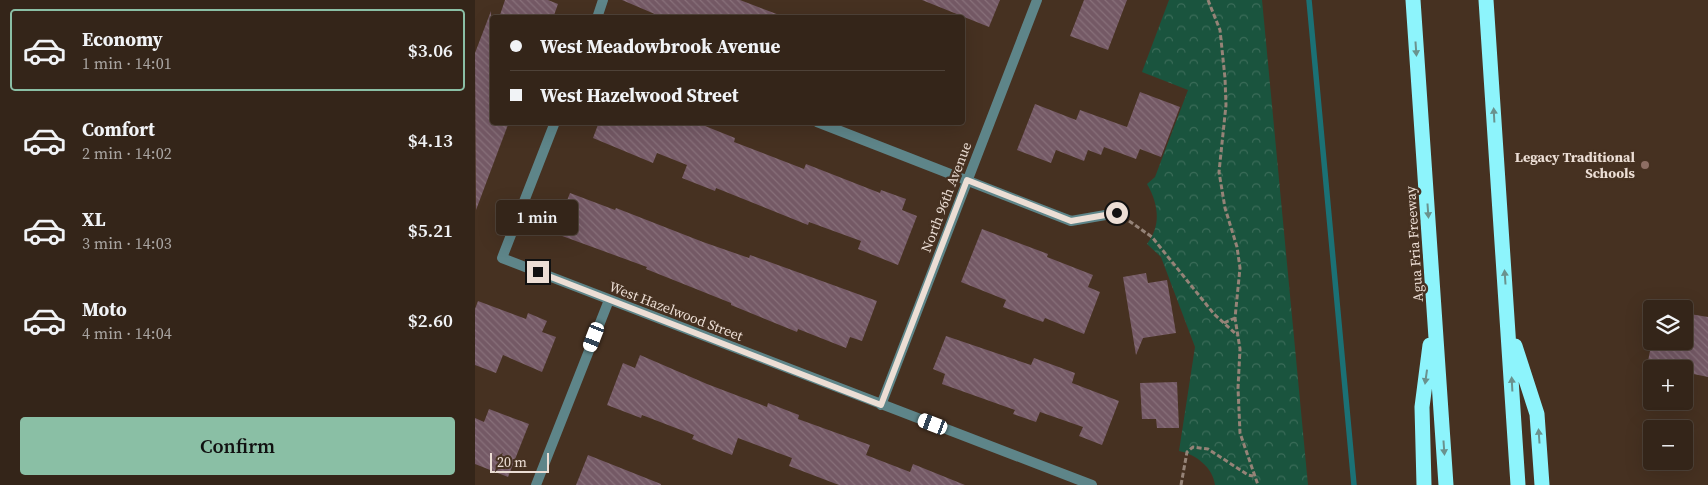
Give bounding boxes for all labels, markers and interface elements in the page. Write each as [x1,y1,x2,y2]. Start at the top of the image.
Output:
text: Economy [82,26,163,52]
icon: car [22,28,67,73]
text: West Meadowbrook Avenue [540,33,780,59]
text: $3.06 [408,37,453,63]
one-way arrow [1413,41,1421,57]
text: 1 min · 14:01 [82,52,172,74]
text: West Hazelwood Street [540,82,739,108]
one-way arrow [1490,106,1498,122]
text: Comfort [82,116,155,142]
icon: car [22,118,67,163]
text: $4.13 [408,127,453,153]
street label: North 96th Avenue [916,139,976,255]
text: 2 min · 14:02 [82,142,172,164]
place label: Legacy Traditional Schools [1515,147,1636,183]
marker: Legacy Traditional Schools [1639,159,1651,171]
street label: Agua Fria Freeway [1400,185,1428,302]
callout: 1 min [497,200,579,234]
route start [1106,202,1128,224]
one-way arrow [1424,203,1432,219]
text: XL [82,206,105,232]
text: 1 min [516,206,558,228]
icon: car [22,208,67,253]
text: $5.21 [408,217,453,243]
text: 3 min · 14:03 [82,232,172,254]
route end [527,261,549,283]
one-way arrow [1500,269,1508,285]
street label: West Hazelwood Street [606,276,746,346]
text: Moto [82,296,127,322]
icon: car [22,298,67,343]
map controls [1643,300,1693,470]
button: layers [1643,300,1693,350]
text: $2.60 [408,307,453,333]
car [581,320,606,354]
text: 4 min · 14:04 [82,322,172,344]
button: + [1643,360,1693,410]
one-way arrow [1422,370,1430,386]
one-way arrow [1507,376,1515,392]
car [916,412,949,436]
button: Confirm [20,417,455,475]
button: − [1643,420,1693,470]
one-way arrow [1534,428,1542,444]
one-way arrow [1440,440,1448,456]
scale bar [490,450,549,473]
text: 20 m [497,452,527,472]

